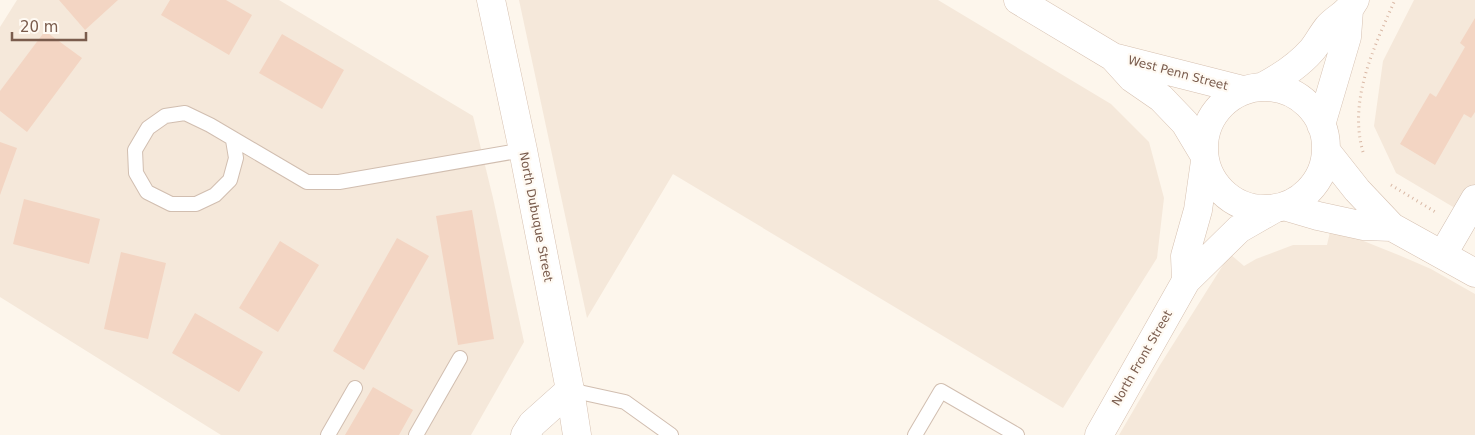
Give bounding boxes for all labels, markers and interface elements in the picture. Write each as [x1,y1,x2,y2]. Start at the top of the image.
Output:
scale bar [12,10,86,42]
text: 20 m [20,18,58,36]
street label: West Penn Street [1126,53,1230,93]
street label: North Dubuque Street [517,151,556,284]
street label: North Front Street [1109,307,1175,408]

